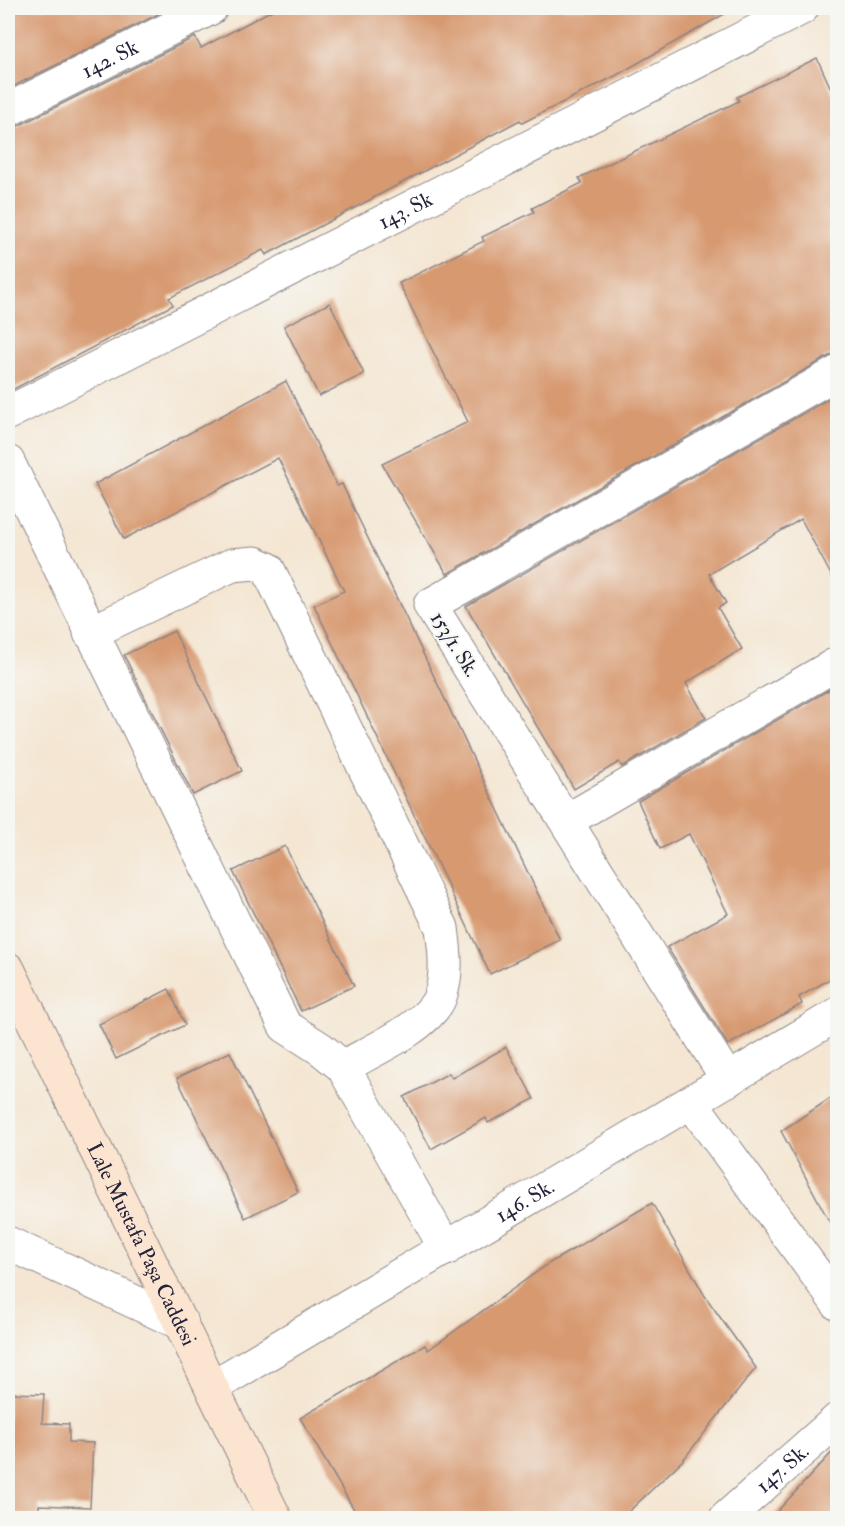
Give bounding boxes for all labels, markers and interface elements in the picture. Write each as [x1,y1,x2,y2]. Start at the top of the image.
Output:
street label: 142. Sk [77,34,143,85]
street label: 143. Sk [374,186,437,236]
street label: 153/1. Sk. [424,607,485,682]
street label: Lale Mustafa Paşa Caddesi [81,1138,202,1351]
street label: 146. Sk. [491,1173,559,1229]
street label: 147. Sk. [750,1438,815,1499]

